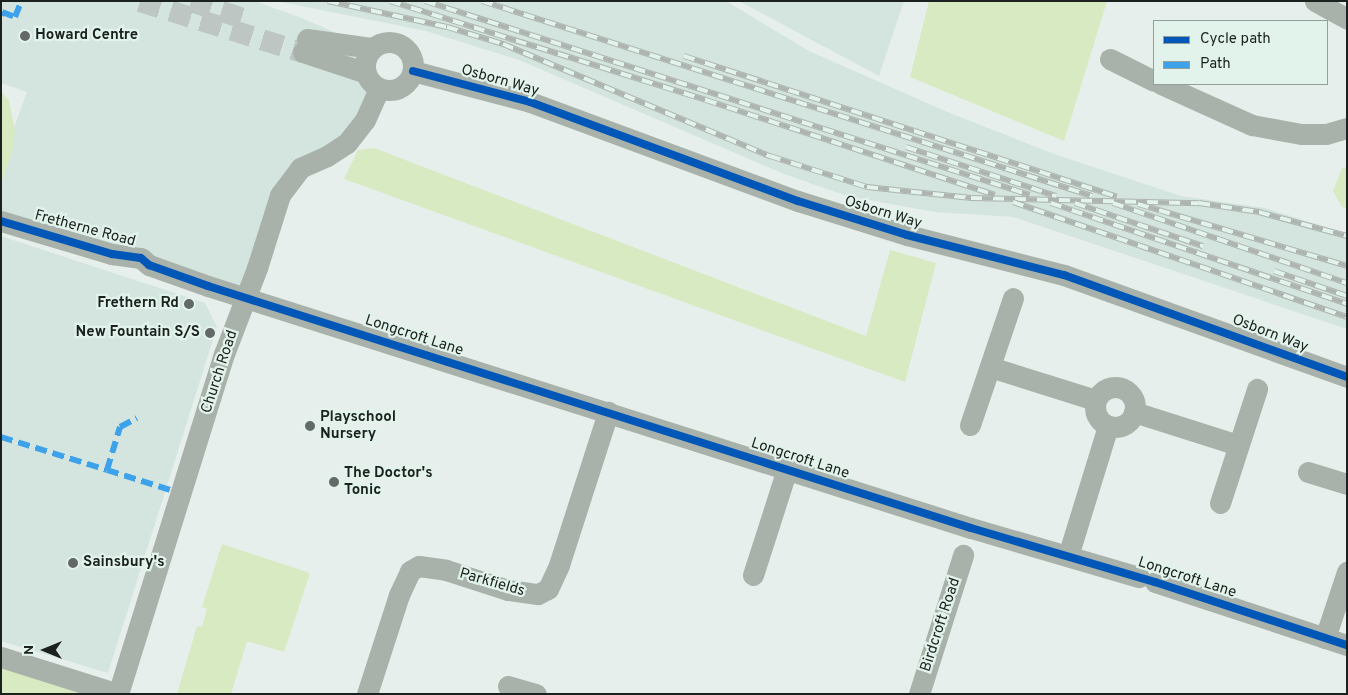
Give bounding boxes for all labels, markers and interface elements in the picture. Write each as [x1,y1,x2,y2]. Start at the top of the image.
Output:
legend [1153,20,1328,85]
place label: Howard Centre [35,27,138,45]
marker: Howard Centre [19,30,31,42]
text: Cycle path [1200,30,1271,49]
text: Path [1200,55,1231,74]
street label: Osborn Way [459,61,541,101]
street label: Osborn Way [842,193,924,233]
street label: Fretherne Road [33,207,137,251]
place label: Frethern Rd [97,295,179,313]
marker: Frethern Rd [183,298,195,310]
street label: Osborn Way [1229,311,1311,357]
street label: Longcroft Lane [362,312,466,360]
place label: New Fountain S/S [76,324,200,342]
marker: New Fountain S/S [204,327,216,339]
street label: Church Road [198,328,242,416]
place label: Playschool Nursery [320,408,396,443]
marker: Playschool Nursery [304,420,316,432]
street label: Longcroft Lane [748,435,852,483]
place label: The Doctor's Tonic [344,464,433,499]
marker: The Doctor's Tonic [328,476,340,488]
place label: Sainsbury's [83,554,165,572]
street label: Longcroft Lane [1135,554,1239,602]
marker: Sainsbury's [67,557,79,569]
street label: Parkfields [457,565,527,601]
street label: Birdcroft Road [917,576,965,674]
north arrow [20,625,70,675]
text: N [21,645,38,655]

